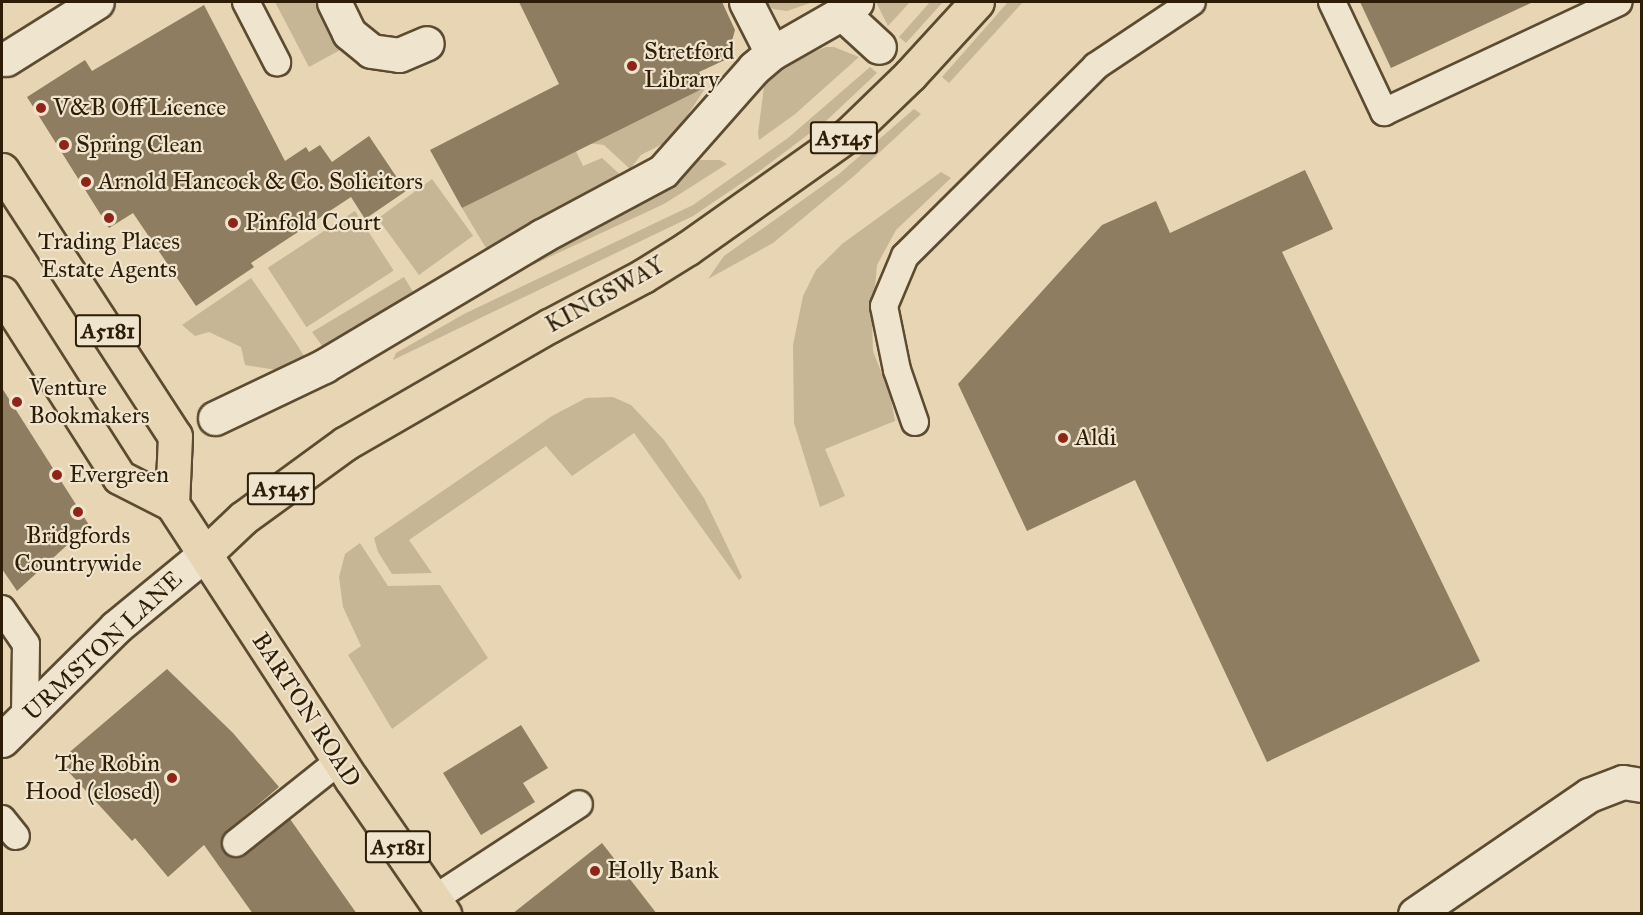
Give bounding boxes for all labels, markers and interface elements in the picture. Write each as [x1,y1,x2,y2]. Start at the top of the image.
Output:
place label: Stretford Library [644,38,735,94]
marker: Stretford Library [625,59,639,73]
place label: V&B Off Licence [53,94,226,122]
marker: V&B Off Licence [34,101,48,115]
road number: A5145 [810,119,878,157]
place label: Spring Clean [76,131,203,159]
marker: Spring Clean [57,138,71,152]
place label: Arnold Hancock & Co. Solicitors [98,168,423,196]
marker: Arnold Hancock & Co. Solicitors [79,175,93,189]
place label: Pinfold Court [245,209,381,237]
marker: Trading Places Estate Agents [102,211,116,225]
marker: Pinfold Court [226,216,240,230]
place label: Trading Places Estate Agents [38,228,180,284]
street label: KINGSWAY [541,251,669,339]
road number: A5181 [74,312,142,350]
place label: Venture Bookmakers [29,374,149,430]
marker: Venture Bookmakers [10,395,24,409]
place label: Aldi [1075,424,1116,452]
marker: Aldi [1056,431,1070,445]
place label: Evergreen [69,461,169,489]
marker: Evergreen [50,468,64,482]
road number: A5145 [246,470,316,508]
marker: Bridgfords Countrywide [71,505,85,519]
place label: Bridgfords Countrywide [14,522,142,578]
street label: URMSTON LANE [18,565,188,727]
street label: BARTON ROAD [245,628,367,792]
place label: The Robin Hood (closed) [25,750,160,806]
marker: The Robin Hood (closed) [165,771,179,785]
road number: A5181 [364,828,432,866]
place label: Holly Bank [607,857,719,885]
marker: Holly Bank [588,864,602,878]

